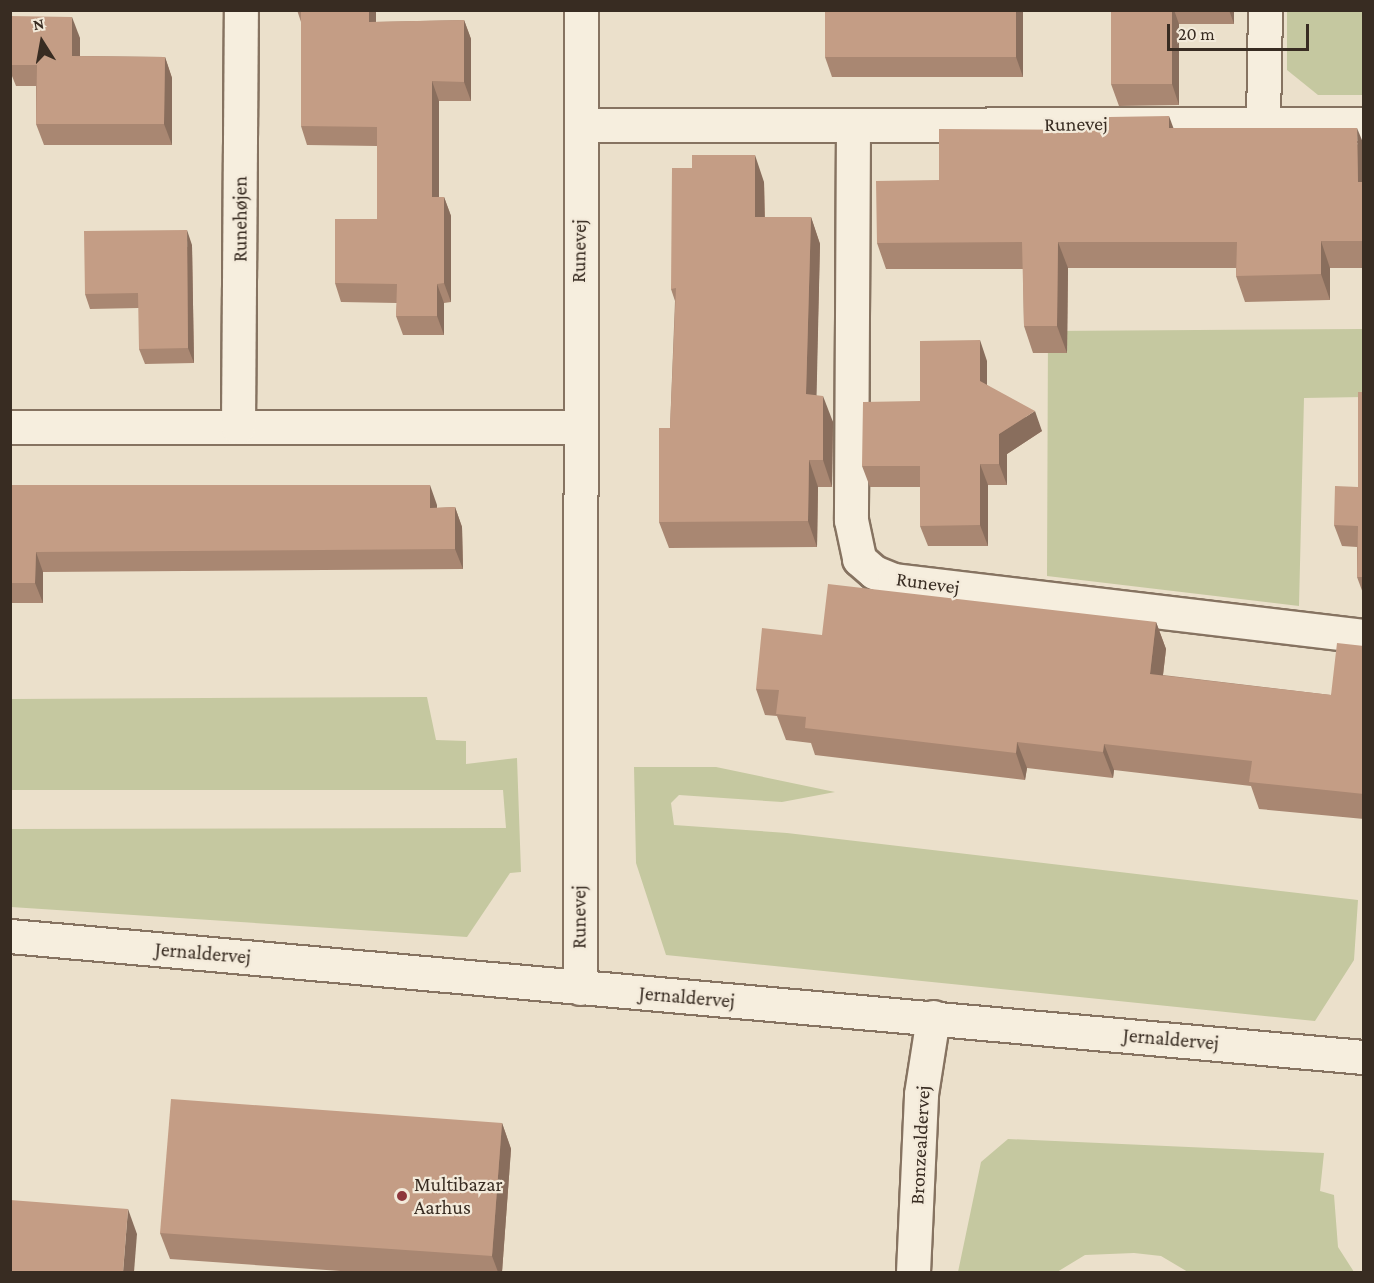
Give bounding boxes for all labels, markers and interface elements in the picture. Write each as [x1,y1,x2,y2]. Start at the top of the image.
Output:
north arrow [12,12,72,72]
scale bar [1170,12,1312,50]
text: N [31,14,45,33]
text: 20 m [1178,24,1215,44]
street label: Runevej [1044,111,1108,137]
street label: Runehøjen [228,176,252,262]
street label: Runevej [566,219,592,283]
street label: Runevej [895,567,961,599]
street label: Runevej [567,885,591,949]
street label: Jernaldervej [154,937,252,969]
street label: Jernaldervej [638,981,736,1013]
street label: Jernaldervej [1122,1023,1220,1055]
street label: Bronzealdervej [905,1085,935,1205]
place label: Multibazar Aarhus [414,1172,503,1219]
marker: Multibazar Aarhus [395,1189,409,1203]

